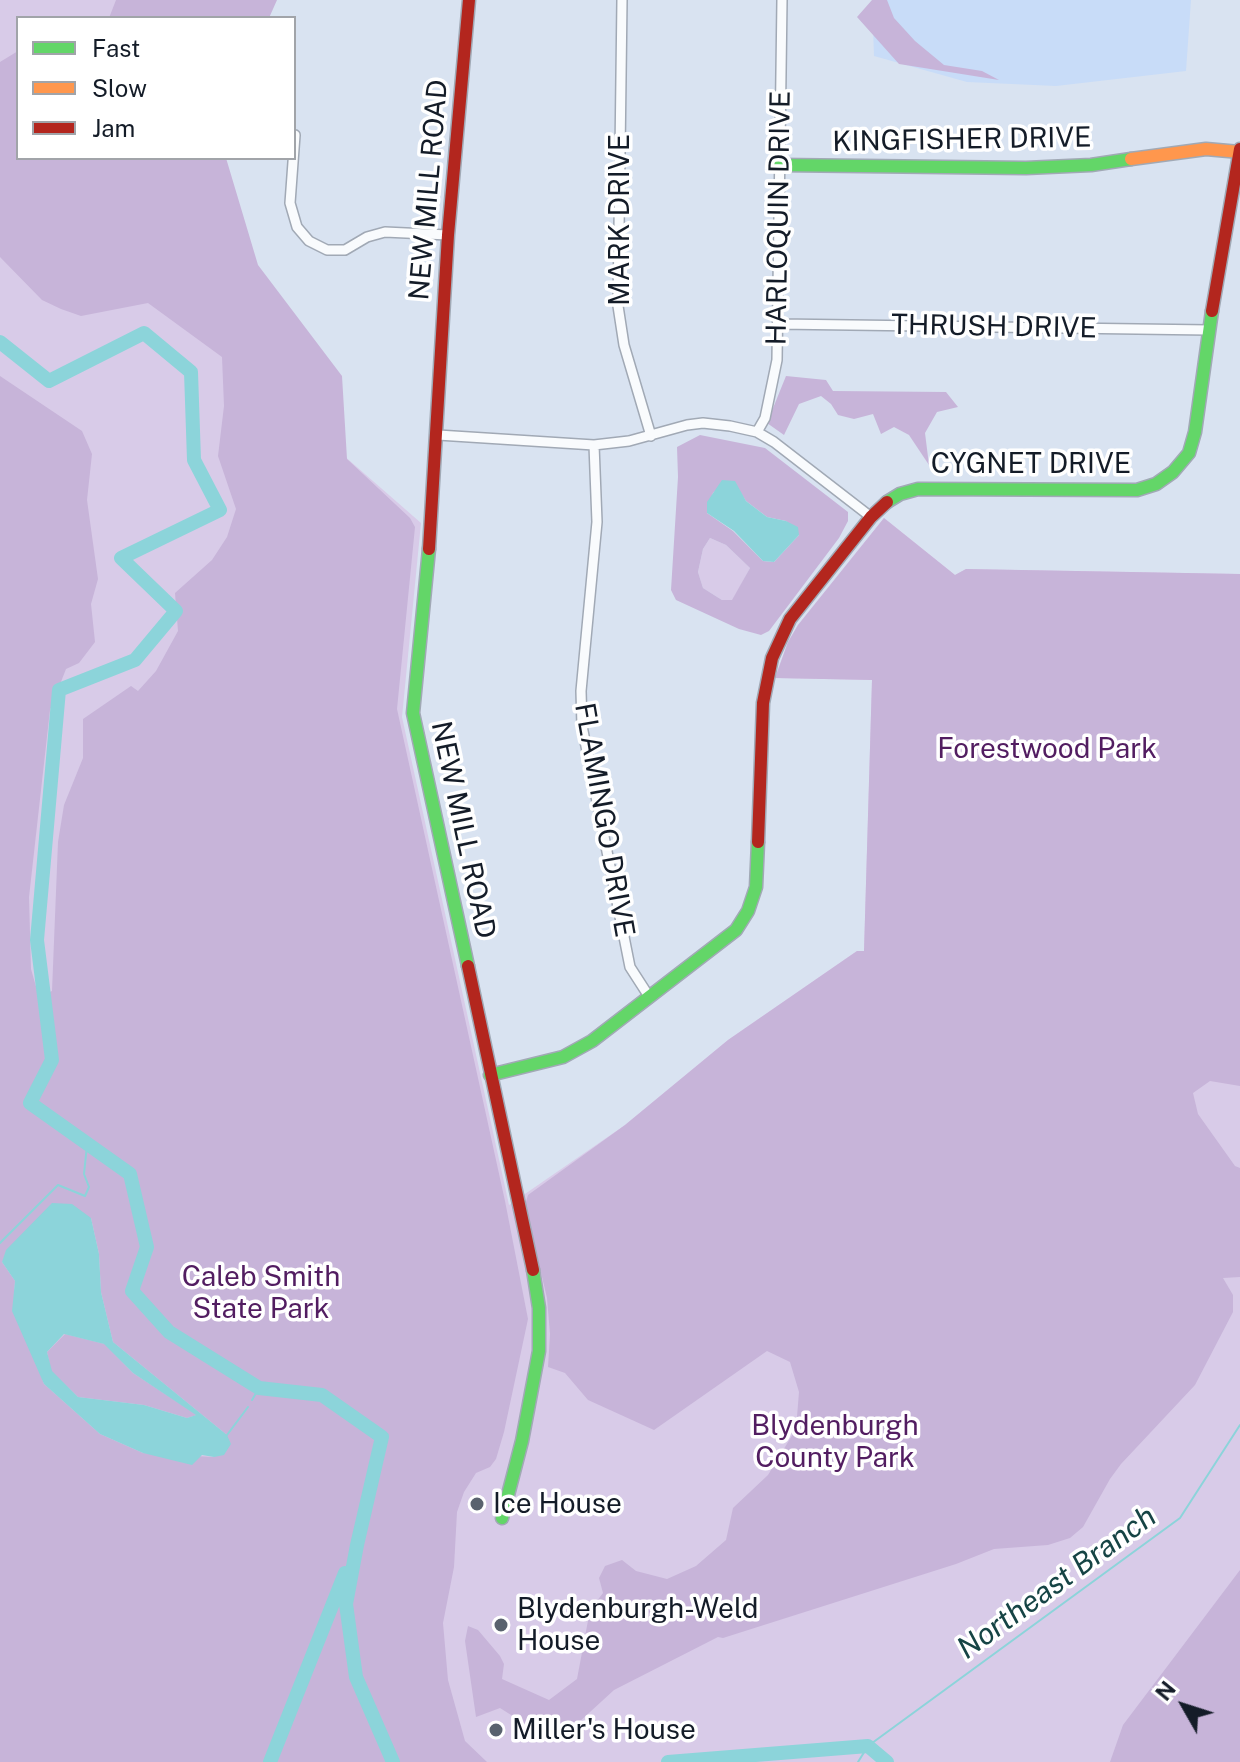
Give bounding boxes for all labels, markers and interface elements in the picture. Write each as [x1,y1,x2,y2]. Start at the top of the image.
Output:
legend [16,16,296,160]
text: Fast [92,34,140,62]
text: Slow [92,74,147,102]
street label: NEW MILL ROAD [403,78,455,302]
street label: HARLOQUIN DRIVE [760,90,798,346]
text: Jam [92,114,135,142]
street label: KINGFISHER DRIVE [832,121,1092,159]
street label: MARK DRIVE [603,134,637,306]
street label: THRUSH DRIVE [891,308,1097,346]
street label: CYGNET DRIVE [931,447,1131,481]
street label: FLAMINGO DRIVE [567,700,641,940]
street label: NEW MILL ROAD [424,718,502,942]
park label: Forestwood Park [937,732,1157,766]
park label: Caleb Smith State Park [182,1260,340,1326]
park label: Blydenburgh County Park [751,1409,919,1475]
place label: Ice House [493,1487,622,1521]
marker: Ice House [468,1495,486,1513]
water label: Northeast Branch [951,1499,1163,1667]
place label: Blydenburgh-Weld House [517,1592,758,1658]
marker: Blydenburgh-Weld House [492,1616,510,1634]
north arrow [1144,1666,1224,1746]
text: N [1150,1676,1181,1706]
place label: Miller's House [512,1713,696,1747]
marker: Miller's House [487,1721,505,1739]

